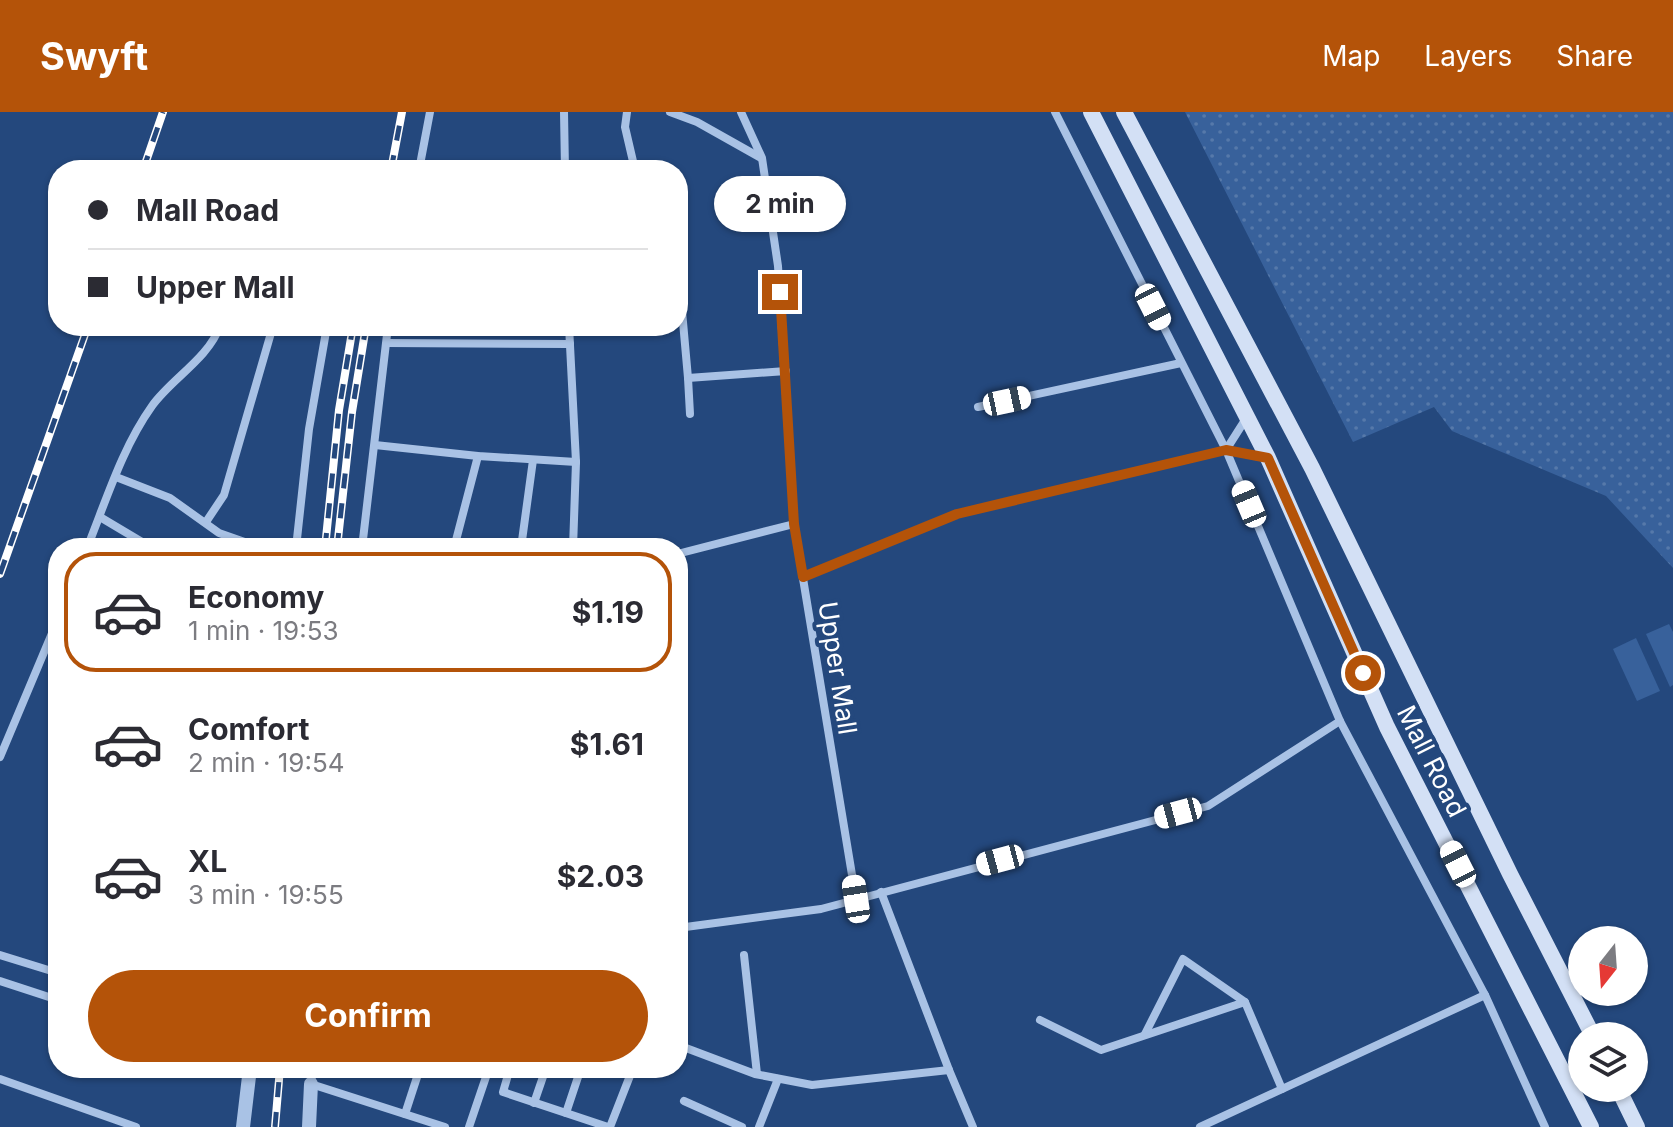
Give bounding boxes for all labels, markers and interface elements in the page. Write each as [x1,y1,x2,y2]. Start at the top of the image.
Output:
text: Swyft [40,33,148,79]
text: Map [1322,39,1380,73]
text: Layers [1424,39,1512,73]
text: Share [1556,39,1633,73]
callout: 2 min [714,176,846,232]
text: 2 min [745,188,815,219]
text: Mall Road [136,192,279,228]
text: Upper Mall [136,269,295,305]
route end [762,274,798,310]
car [1131,280,1175,334]
car [981,384,1033,418]
car [1229,477,1269,531]
icon: car [92,576,164,648]
text: Economy [188,579,324,615]
text: $1.19 [572,594,644,630]
street label: Upper Mall [812,599,864,737]
text: 1 min · 19:53 [188,615,339,646]
route start [1345,655,1381,691]
street label: Mall Road [1391,700,1473,822]
icon: car [92,708,164,780]
text: Comfort [188,711,309,747]
text: $1.61 [570,726,644,762]
text: 2 min · 19:54 [188,747,345,778]
car [1152,795,1204,831]
car [1436,837,1480,891]
icon: car [92,840,164,912]
car [974,842,1026,878]
text: XL [188,843,227,879]
text: $2.03 [557,858,644,894]
car [840,873,872,925]
text: 3 min · 19:55 [188,879,344,910]
north arrow [1568,926,1648,1006]
map controls [1568,926,1648,1102]
button: Confirm [88,970,648,1062]
button: layers [1568,1022,1648,1102]

